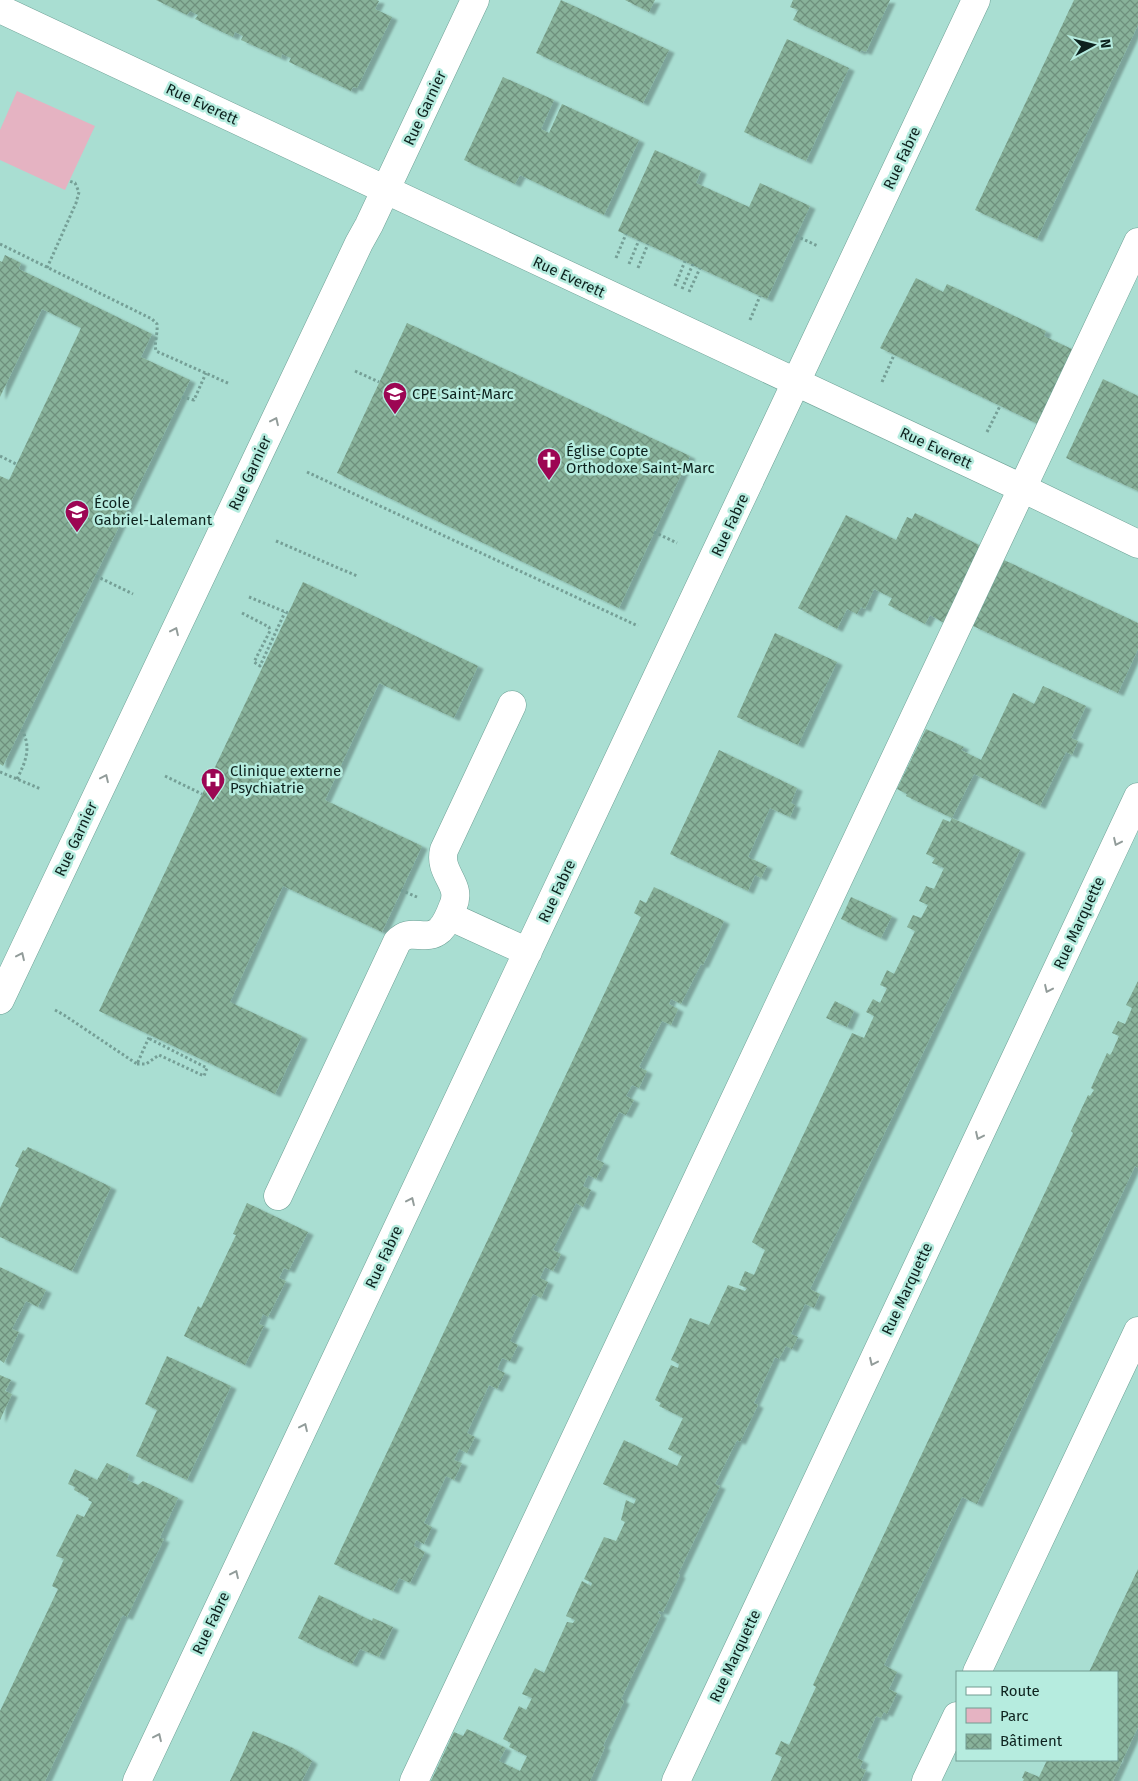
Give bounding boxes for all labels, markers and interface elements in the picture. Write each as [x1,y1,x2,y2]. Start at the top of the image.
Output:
north arrow [1068,20,1118,70]
text: N [1096,38,1114,49]
street label: Rue Garnier [400,68,450,148]
street label: Rue Everett [163,79,241,129]
street label: Rue Fabre [880,124,924,192]
street label: Rue Everett [530,252,608,302]
school or university icon: CPE Saint-Marc [382,381,408,415]
place label: CPE Saint-Marc [412,385,514,403]
one-way arrow [268,417,279,426]
street label: Rue Everett [897,423,975,473]
street label: Rue Garnier [225,433,275,513]
place label: Église Copte Orthodoxe Saint-Marc [566,442,715,477]
church icon: Église Copte Orthodoxe Saint-Marc [536,447,562,481]
street label: Rue Fabre [708,491,752,559]
place label: École Gabriel-Lalemant [94,494,213,529]
school or university icon: École Gabriel-Lalemant [64,499,90,533]
one-way arrow [168,627,179,636]
place label: Clinique externe Psychiatrie [230,762,341,797]
hospital icon: Clinique externe Psychiatrie [200,767,226,801]
one-way arrow [99,774,109,783]
street label: Rue Garnier [51,799,101,879]
one-way arrow [1114,836,1124,845]
street label: Rue Fabre [535,857,579,925]
street label: Rue Marquette [1050,874,1108,972]
one-way arrow [15,952,25,961]
one-way arrow [1044,984,1054,993]
one-way arrow [975,1131,985,1140]
one-way arrow [405,1197,415,1206]
street label: Rue Fabre [362,1223,406,1291]
street label: Rue Marquette [878,1240,936,1338]
one-way arrow [869,1357,879,1366]
one-way arrow [298,1423,308,1432]
one-way arrow [228,1570,239,1579]
street label: Rue Fabre [189,1589,233,1657]
street label: Rue Marquette [706,1607,764,1705]
legend [956,1671,1118,1761]
text: Route [1000,1682,1040,1700]
text: Parc [1000,1707,1029,1725]
text: Bâtiment [1000,1732,1063,1750]
one-way arrow [151,1733,162,1742]

